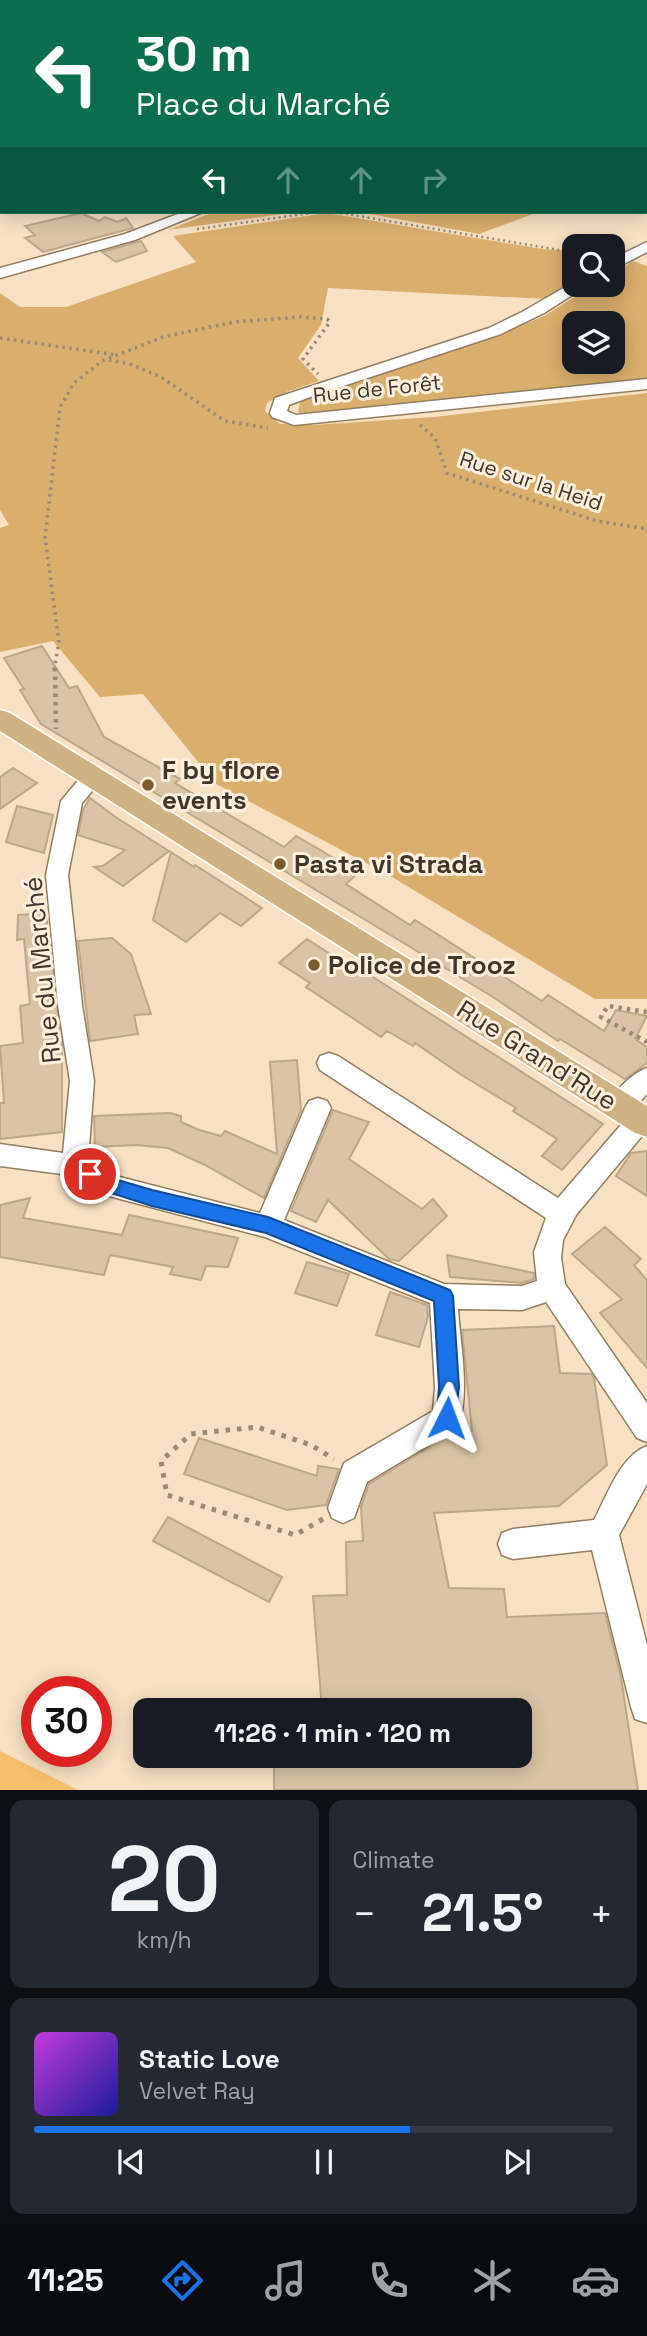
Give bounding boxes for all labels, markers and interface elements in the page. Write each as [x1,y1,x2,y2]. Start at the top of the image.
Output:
text: 30 m [136,23,252,85]
icon: left [21,28,112,119]
text: Place du Marché [136,84,391,124]
icon: left [196,161,234,199]
icon: ahead [269,161,307,199]
icon: ahead [342,161,380,199]
icon: right [415,161,453,199]
map controls [562,234,625,374]
button: search [562,234,625,297]
button: layers [562,311,625,374]
street label: Rue de Forêt [312,368,442,409]
street label: Rue sur la Heid [456,445,606,516]
place label: F by flore events [162,753,280,817]
marker: F by flore events [140,777,156,793]
place label: Pasta vi Strada [294,847,483,881]
marker: Pasta vi Strada [272,856,288,872]
street label: Rue du Marché [15,875,69,1065]
place label: Police de Trooz [328,948,516,982]
marker: Police de Trooz [306,957,322,973]
street label: Rue Grand'Rue [450,992,624,1118]
pin [60,1144,120,1204]
icon: arrive [71,1155,109,1193]
position arrow [410,1381,484,1455]
speed limit sign: 30 [21,1676,112,1767]
text: 11:26 · 1 min · 120 m [214,1716,451,1750]
text: 20 [108,1821,221,1938]
text: Climate [353,1845,435,1875]
text: 21.5° [422,1880,544,1946]
text: − [353,1890,376,1938]
text: + [589,1890,613,1938]
text: km/h [137,1925,192,1955]
text: Static Love [139,2042,280,2076]
text: Velvet Ray [139,2076,255,2106]
icon: previous [112,2143,150,2181]
icon: pause [305,2143,343,2181]
icon: next [498,2143,536,2181]
icon: directions [158,2256,207,2305]
icon: music [261,2256,310,2305]
icon: phone [364,2256,413,2305]
icon: climate [468,2256,517,2305]
icon: car [571,2256,620,2305]
text: 11:25 [27,2260,104,2300]

